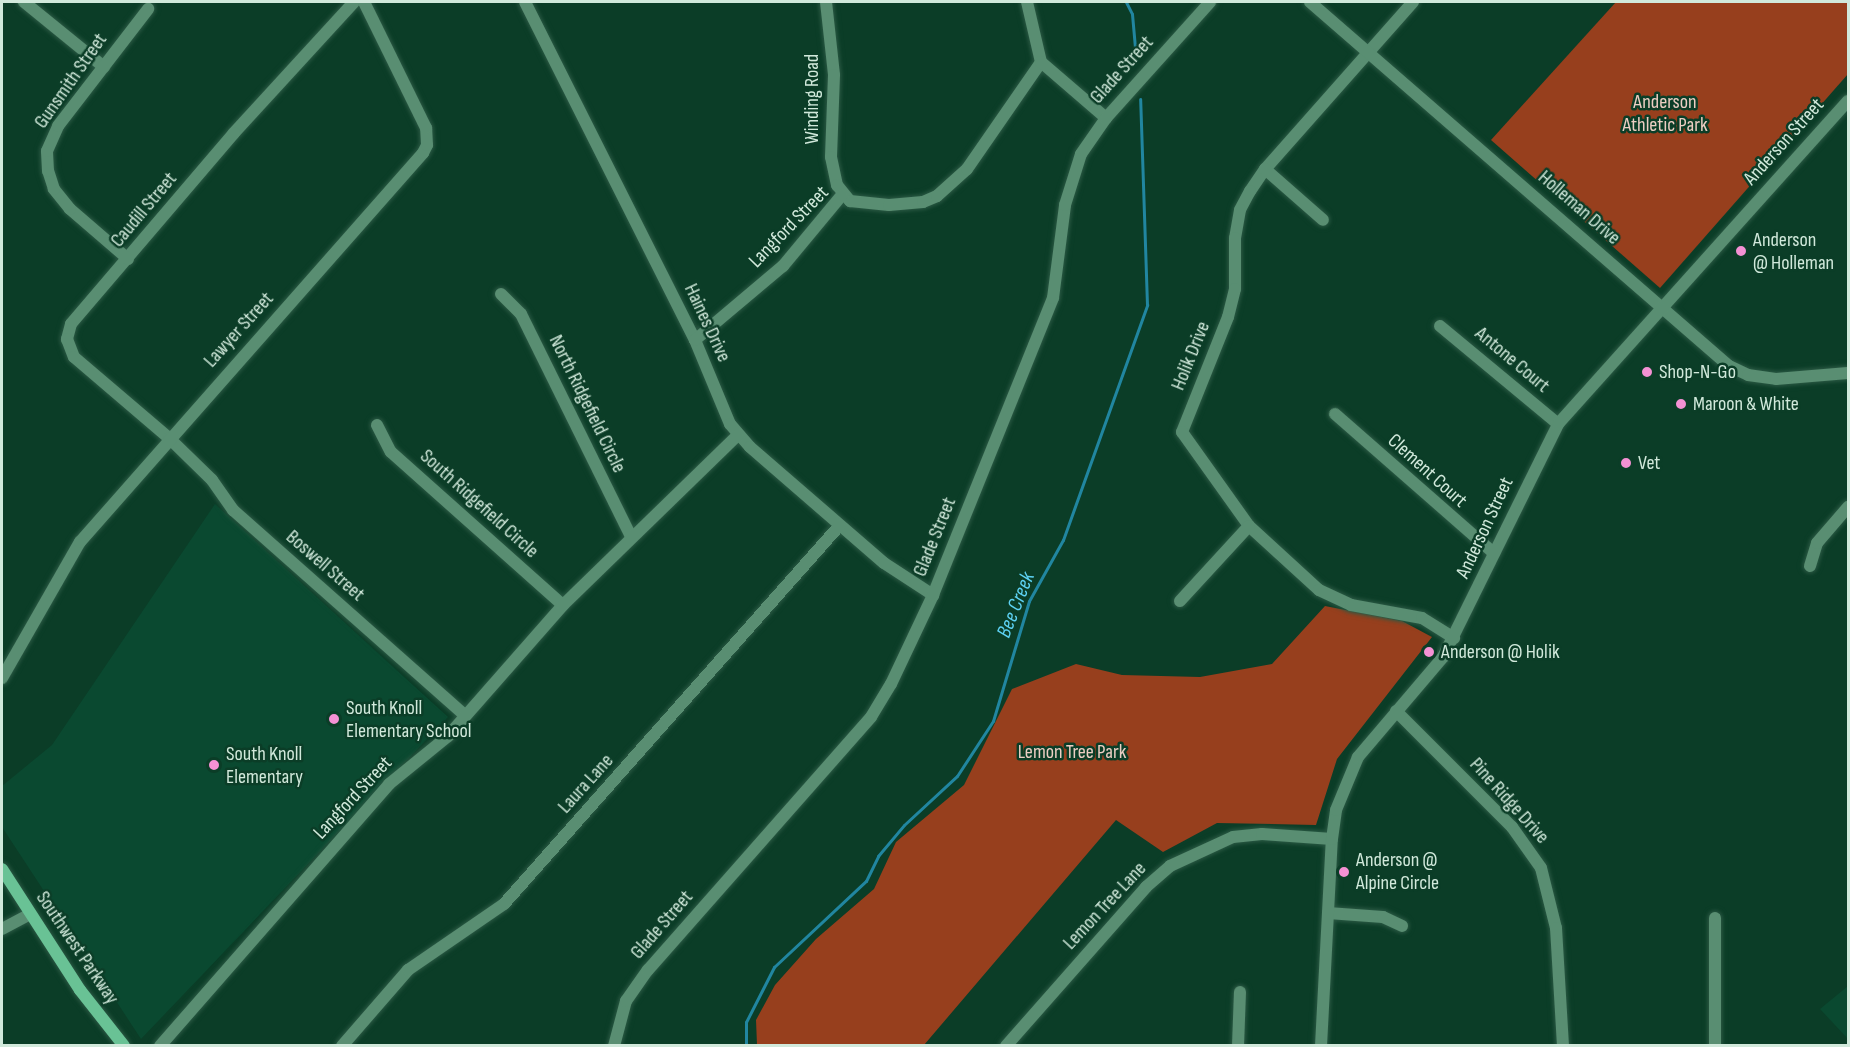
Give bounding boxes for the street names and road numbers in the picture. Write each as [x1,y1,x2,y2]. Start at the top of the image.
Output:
street label: Gunsmith Street [29,29,113,133]
street label: Glade Street [1085,31,1159,109]
street label: Winding Road [800,54,824,144]
street label: Anderson Street [1739,94,1829,190]
street label: Holleman Drive [1533,166,1625,250]
street label: Caudill Street [106,168,182,252]
street label: Langford Street [744,181,834,273]
street label: Haines Drive [678,280,736,366]
street label: Lawyer Street [199,287,279,373]
street label: Holik Drive [1166,318,1216,394]
street label: Antone Court [1470,322,1554,398]
street label: North Ridgefield Circle [543,331,631,477]
street label: Clement Court [1382,429,1472,513]
street label: South Ridgefield Circle [415,445,543,563]
street label: Anderson Street [1451,474,1519,582]
street label: Glade Street [908,494,962,580]
street label: Boswell Street [281,525,369,607]
street label: Laura Lane [553,749,619,819]
street label: Langford Street [309,752,397,844]
street label: Pine Ridge Drive [1464,753,1554,849]
street label: Lemon Tree Lane [1058,857,1152,955]
street label: Glade Street [626,886,698,964]
street label: Southwest Parkway [30,887,124,1009]

